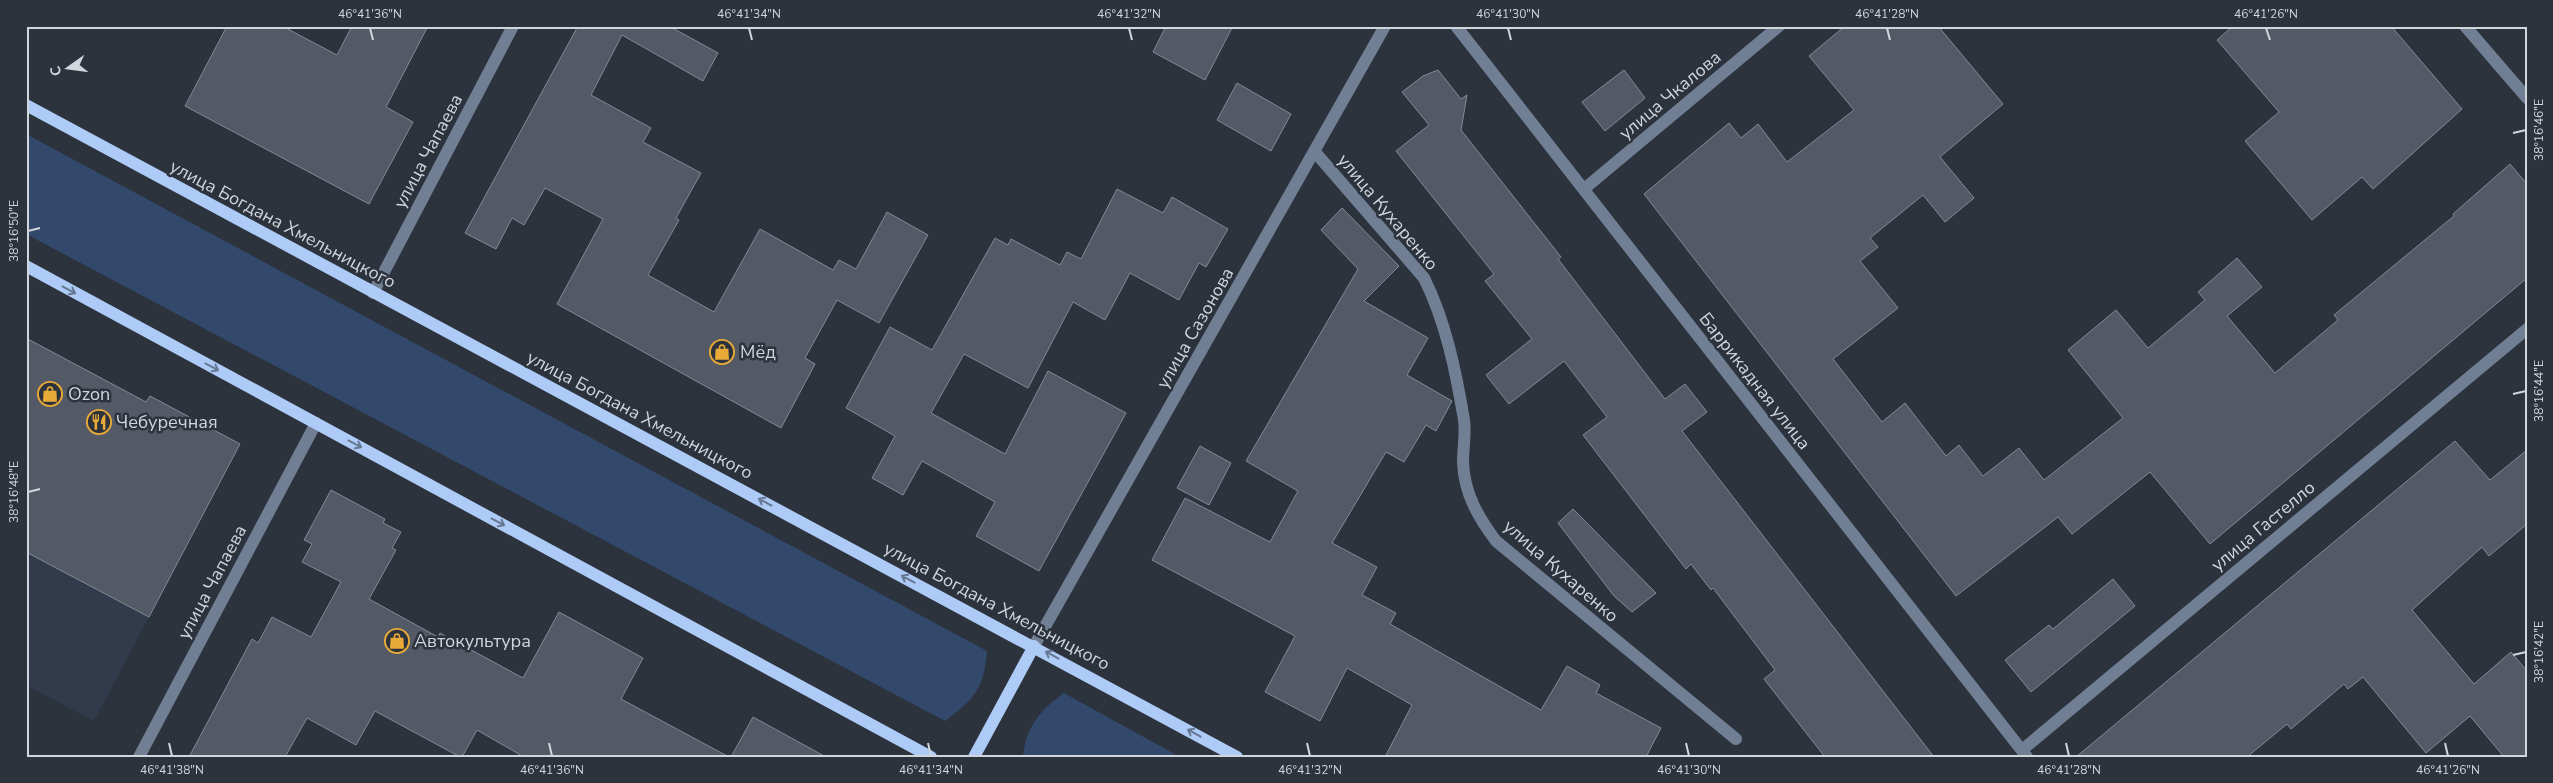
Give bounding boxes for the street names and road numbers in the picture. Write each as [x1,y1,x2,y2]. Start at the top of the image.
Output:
street label: улица Чкалова [1614,45,1726,145]
street label: улица Чапаева [388,90,468,212]
street label: улица Кухаренко [1332,149,1444,275]
street label: улица Богдана Хмельницкого [166,154,400,294]
street label: улица Сазонова [1151,263,1239,393]
street label: Баррикадная улица [1694,307,1816,455]
street label: улица Богдана Хмельницкого [523,345,757,485]
street label: улица Гастелло [2206,475,2320,577]
street label: улица Кухаренко [1498,514,1624,628]
street label: улица Чапаева [172,521,252,643]
street label: улица Богдана Хмельницкого [880,536,1114,676]

